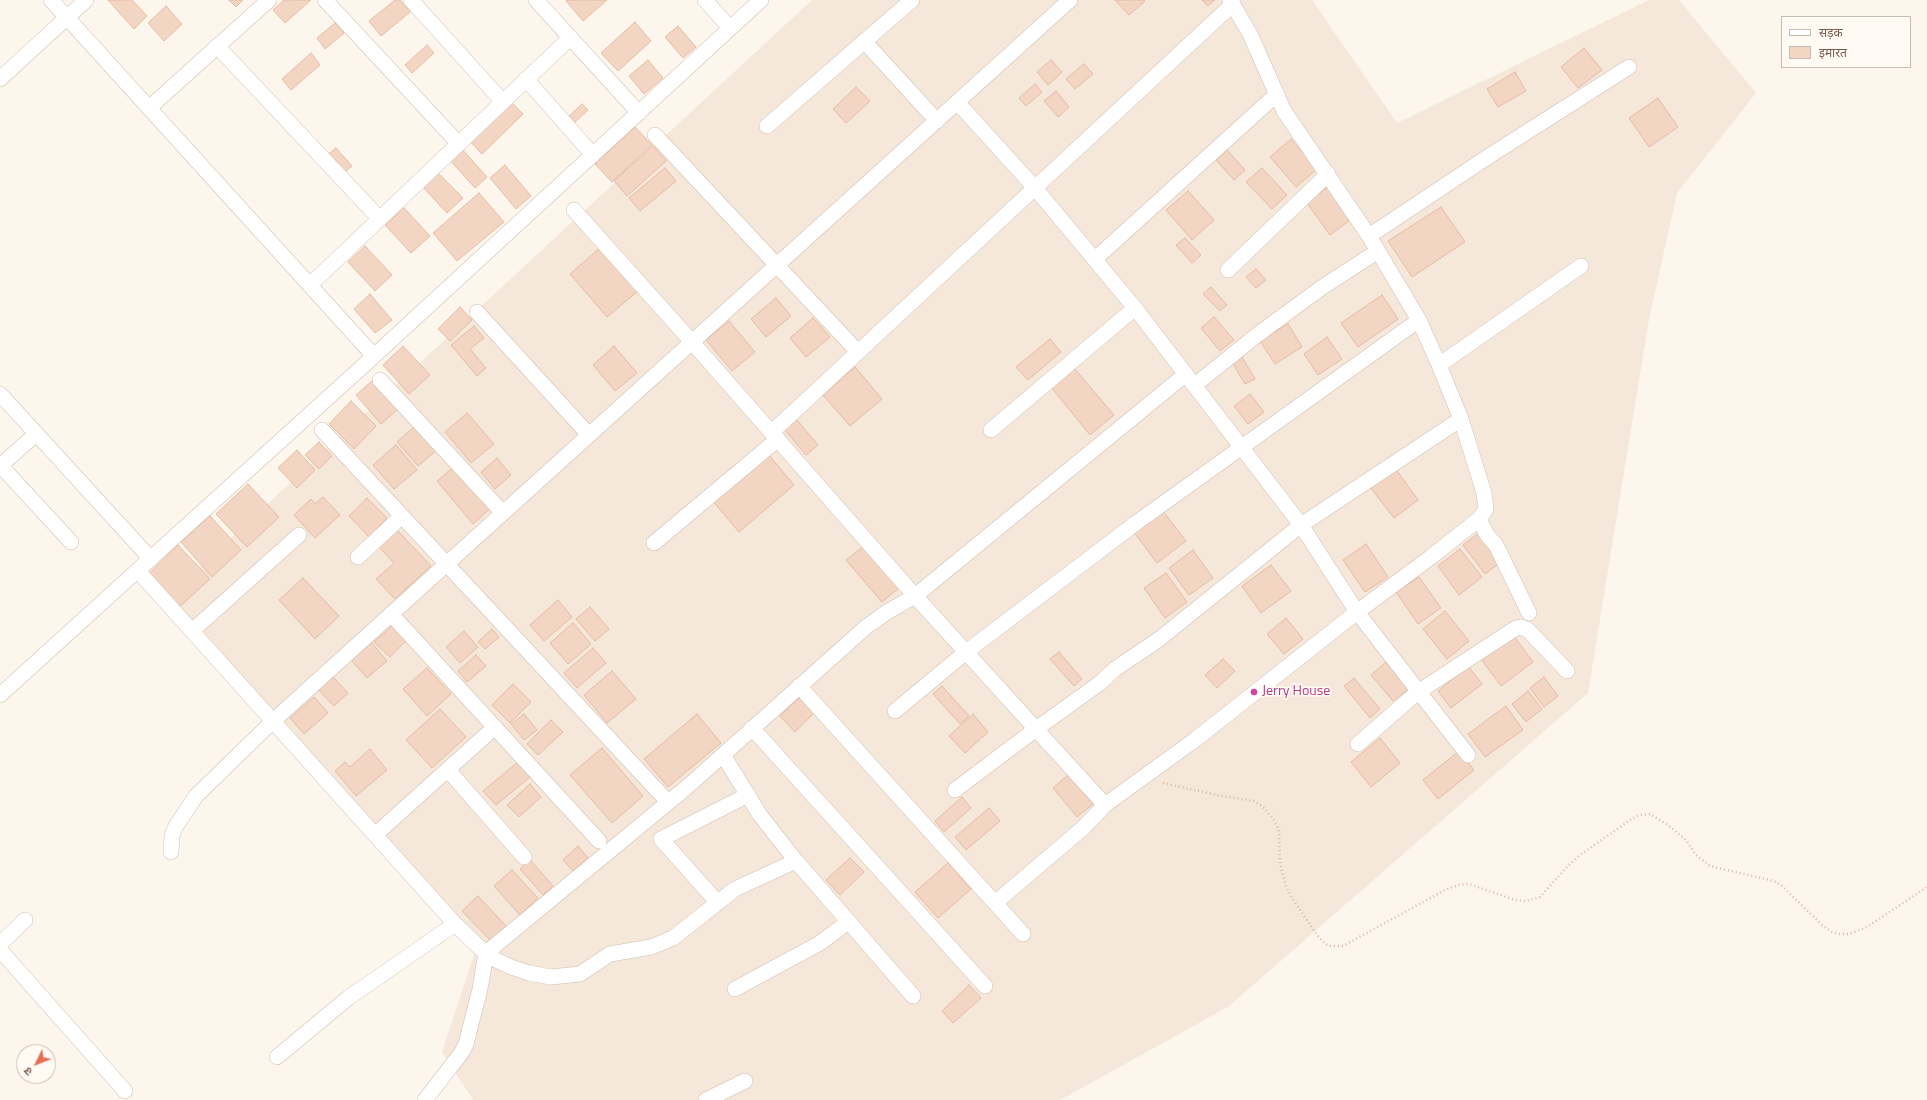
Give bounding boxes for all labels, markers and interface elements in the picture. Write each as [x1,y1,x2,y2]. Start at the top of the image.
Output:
legend [1781,16,1911,68]
text: सड़क [1819,23,1843,42]
text: इमारत [1819,43,1847,62]
place label: Jerry House [1262,684,1330,700]
marker: Jerry House [1249,687,1259,697]
north arrow [16,1044,56,1084]
text: उ [20,1064,36,1079]

